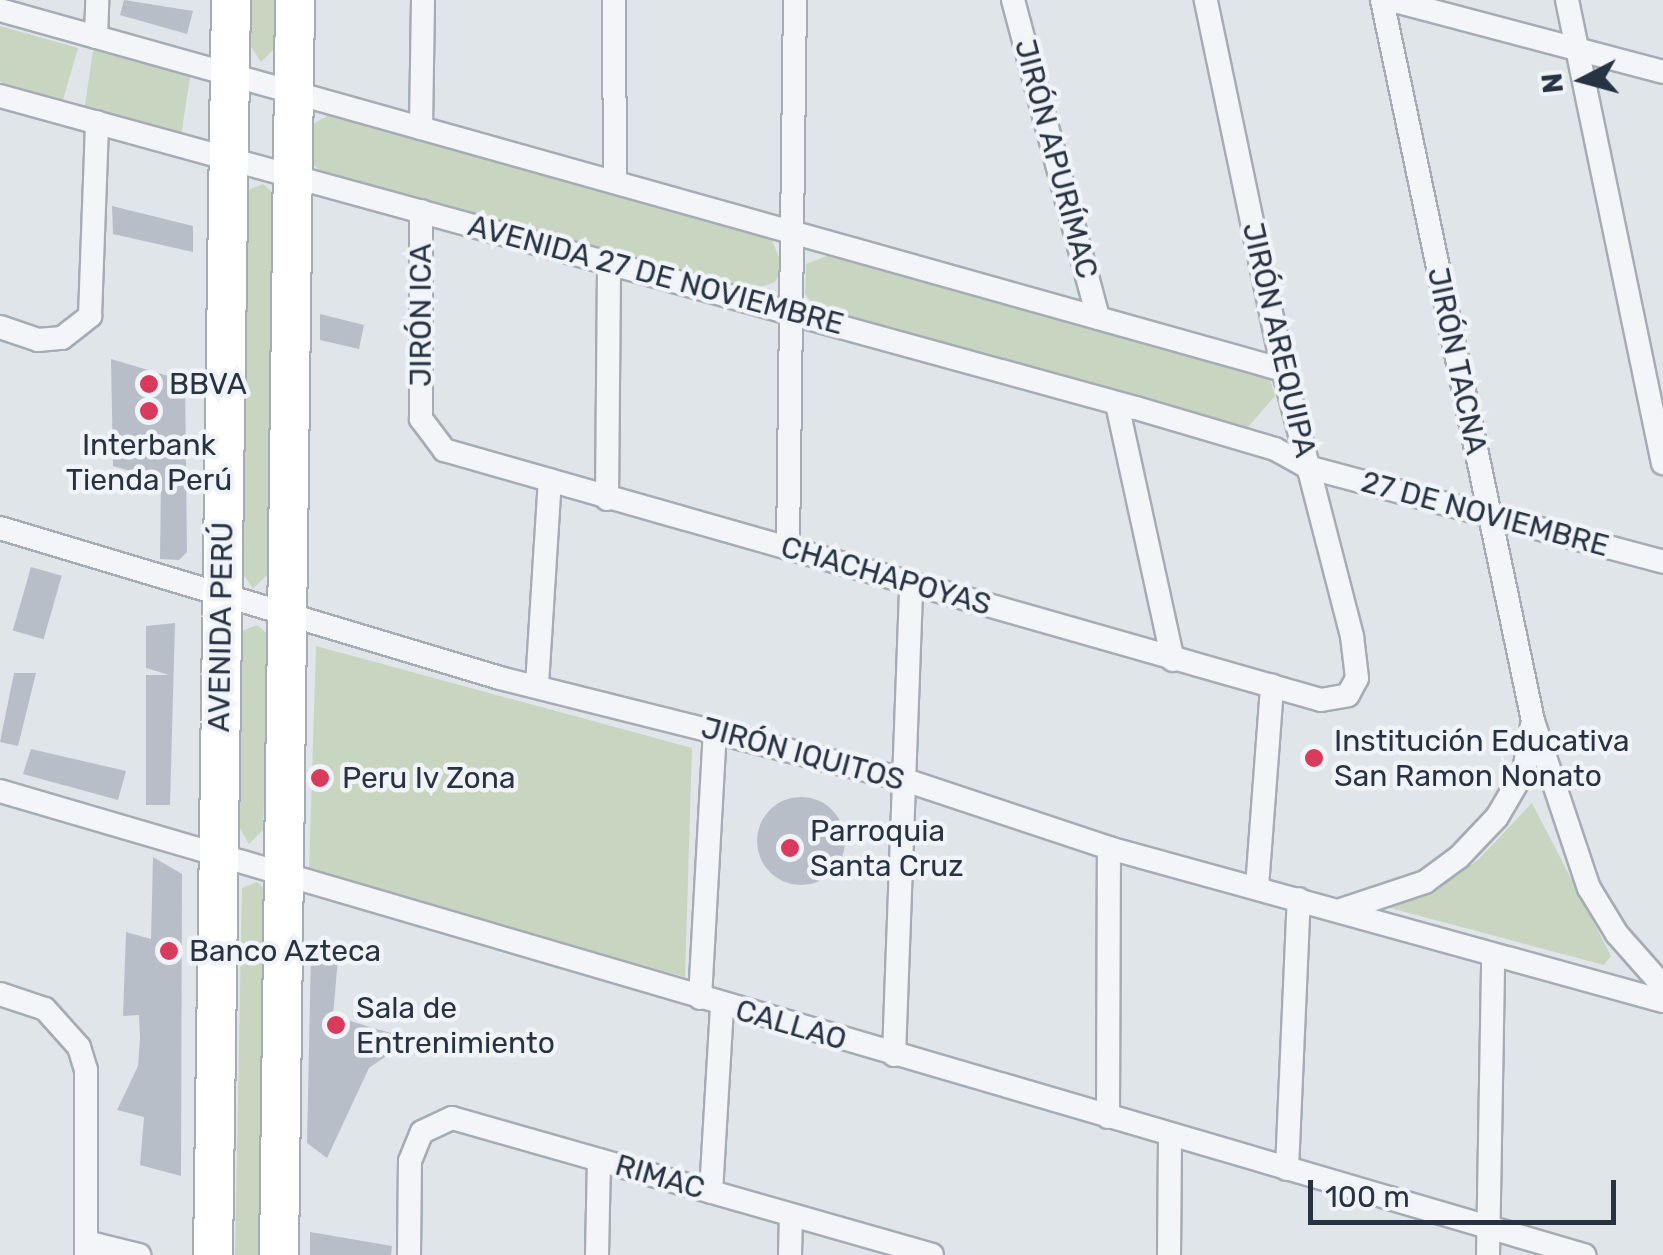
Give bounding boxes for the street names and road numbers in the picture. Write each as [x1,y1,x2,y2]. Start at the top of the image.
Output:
street label: JIRÓN APURÍMAC [1007,35,1105,283]
street label: AVENIDA 27 DE NOVIEMBRE [464,207,848,343]
street label: JIRÓN AREQUIPA [1234,219,1324,461]
street label: JIRÓN ICA [403,243,439,387]
street label: JIRÓN TACNA [1420,264,1494,458]
street label: 27 DE NOVIEMBRE [1357,464,1613,564]
street label: AVENIDA PERÚ [201,521,241,733]
street label: CHACHAPOYAS [777,529,995,623]
street label: JIRÓN IQUITOS [697,710,909,798]
street label: CALLAO [731,992,851,1058]
street label: RIMAC [611,1147,709,1207]

